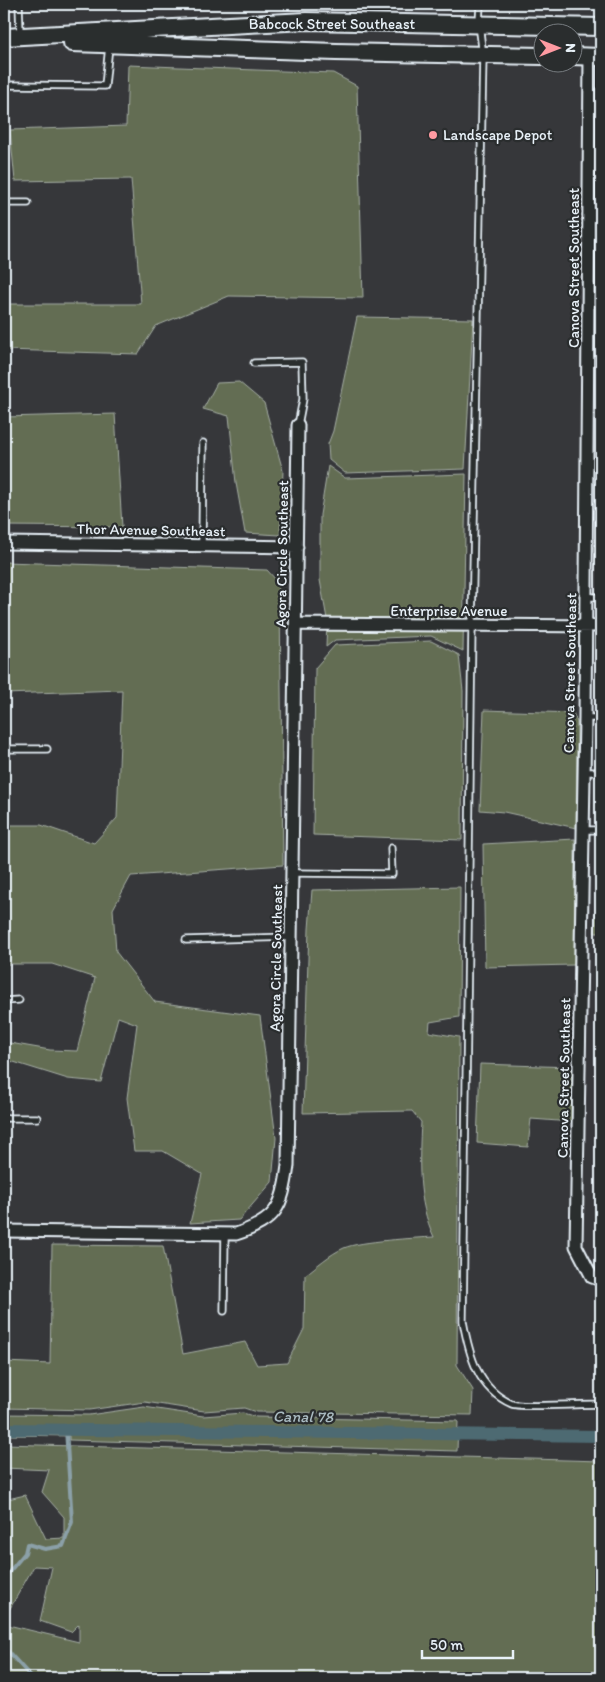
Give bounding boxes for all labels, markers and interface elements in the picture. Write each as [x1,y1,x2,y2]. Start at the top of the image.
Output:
street label: Babcock Street Southeast [249,15,416,33]
north arrow [532,22,582,72]
text: N [562,43,579,53]
place label: Landscape Depot [443,126,553,144]
marker: Landscape Depot [427,129,439,141]
street label: Canova Street Southeast [565,188,583,348]
street label: Agora Circle Southeast [272,480,292,628]
street label: Thor Avenue Southeast [76,520,226,540]
street label: Canova Street Southeast [560,592,580,753]
street label: Enterprise Avenue [390,602,508,620]
street label: Agora Circle Southeast [266,884,286,1032]
street label: Canova Street Southeast [554,997,574,1158]
water label: Canal 78 [273,1406,335,1427]
scale bar [422,1627,514,1659]
text: 50 m [430,1636,463,1654]

